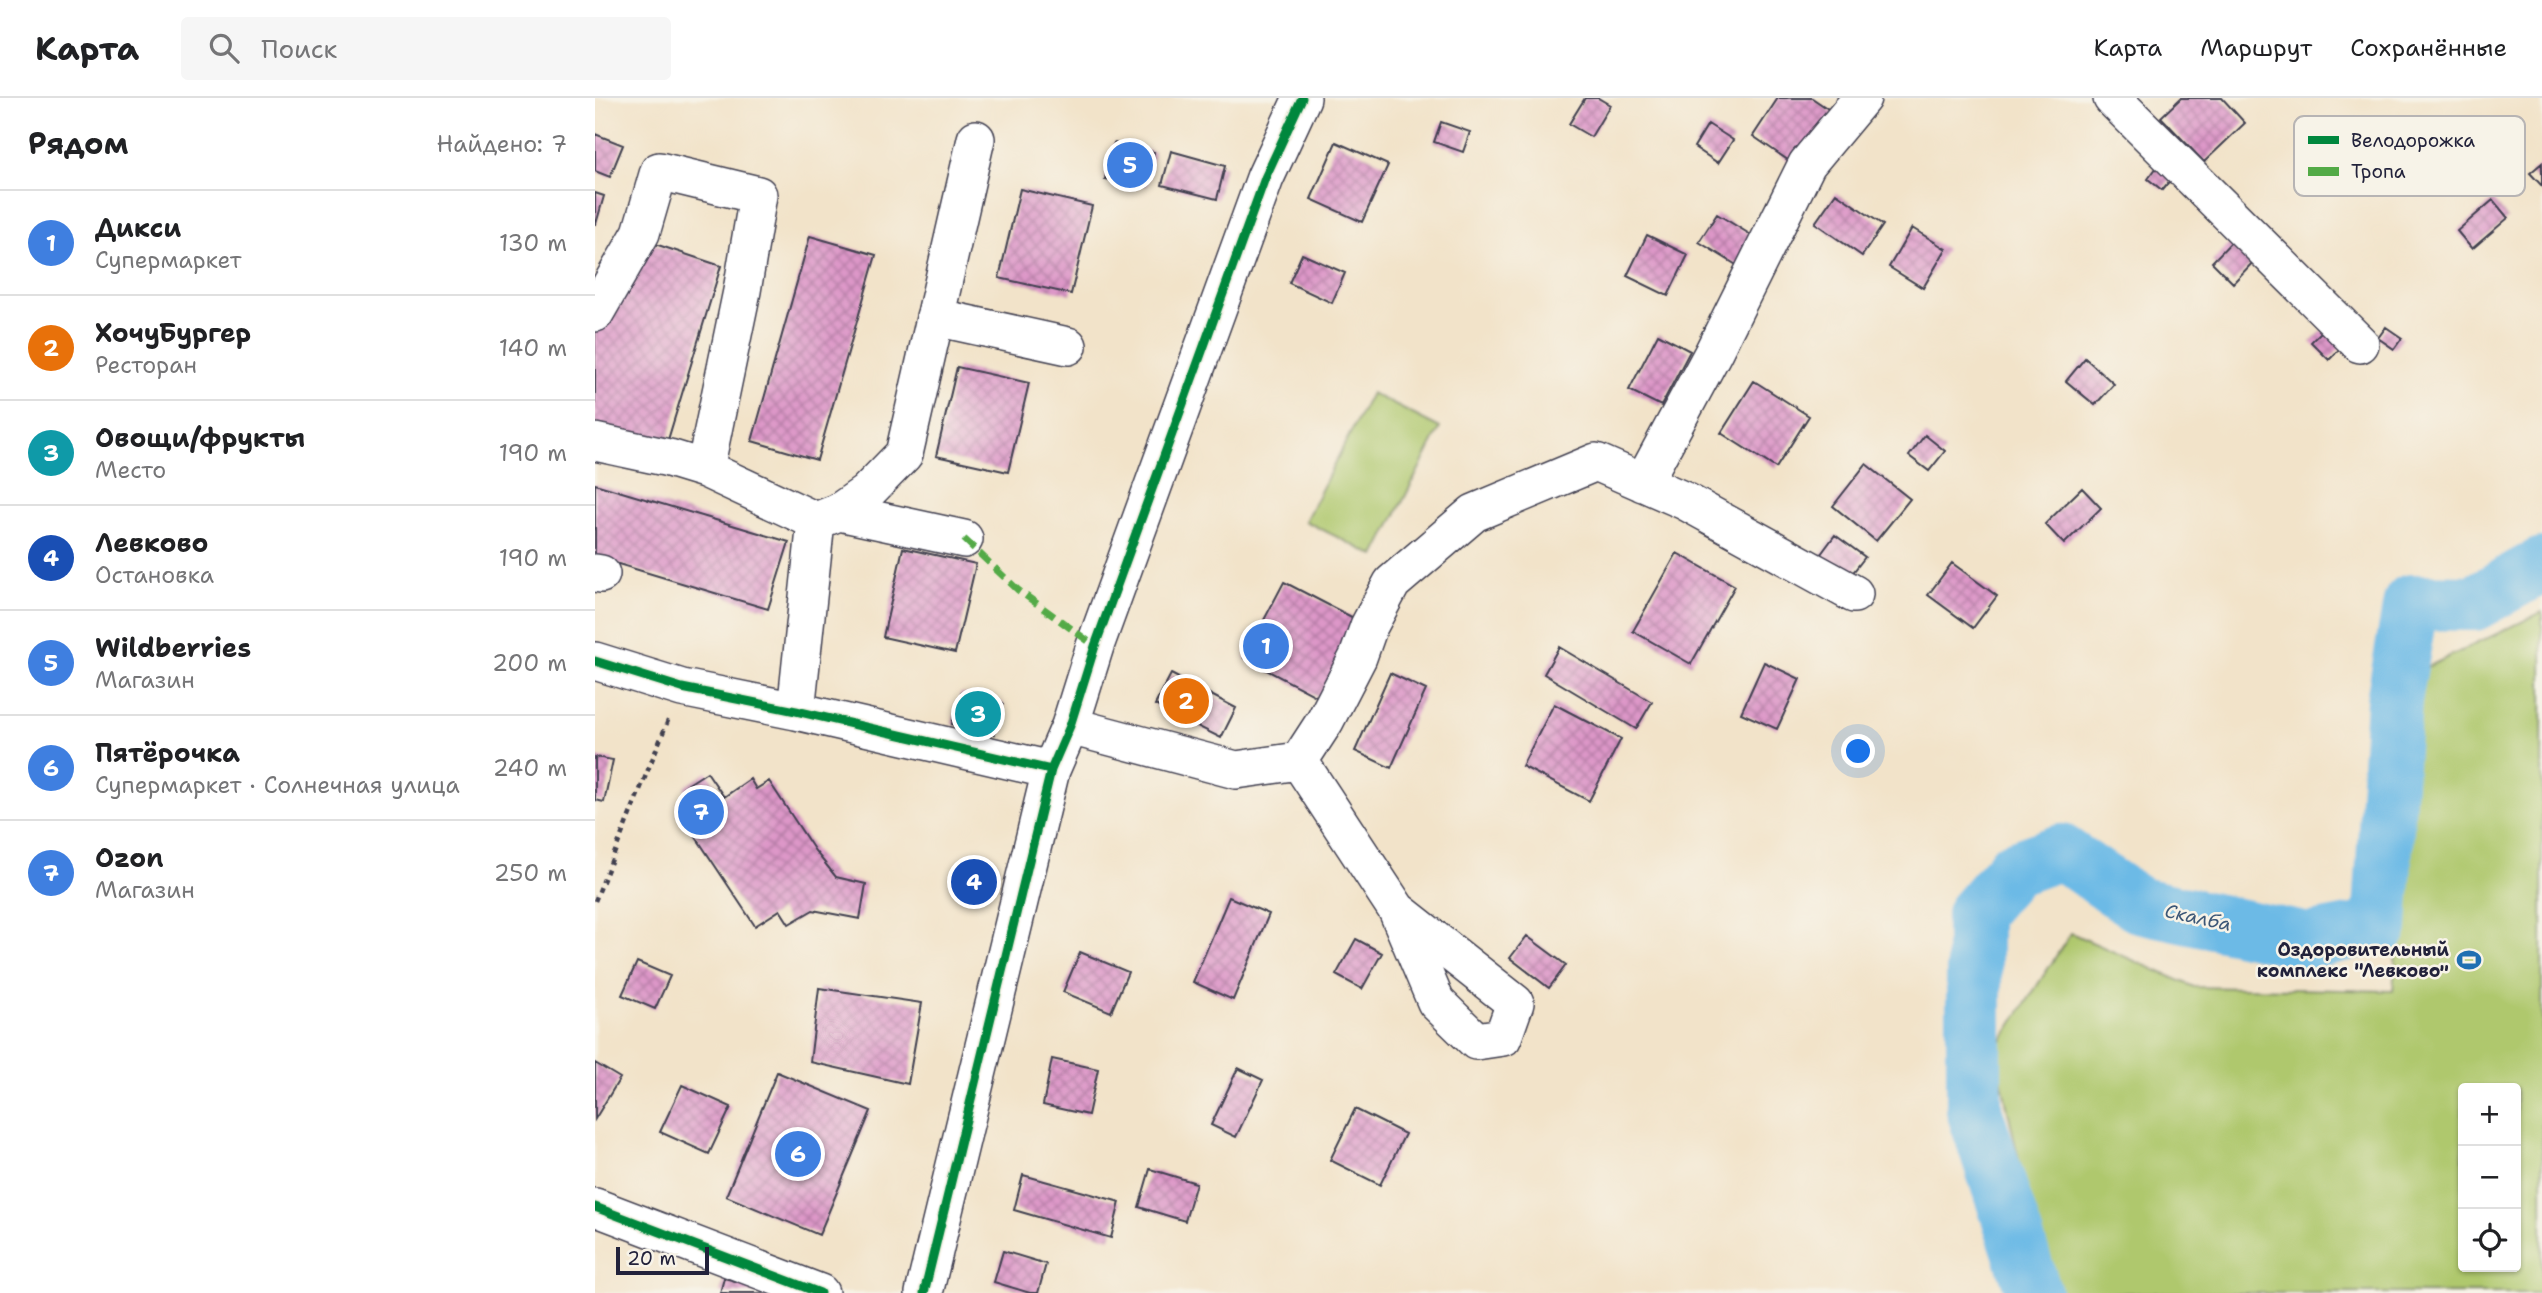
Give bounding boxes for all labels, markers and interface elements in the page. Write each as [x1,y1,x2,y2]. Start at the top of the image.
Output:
search box [181,17,671,80]
text: Карта [35,26,139,71]
icon: search [205,29,243,67]
text: Поиск [261,31,337,66]
text: Карта [2094,32,2162,64]
text: Маршрут [2200,32,2312,64]
text: Сохранённые [2350,32,2507,64]
legend [2294,116,2525,196]
text: Рядом [28,123,128,164]
text: Велодорожка [2351,128,2475,153]
text: Найдено: 7 [437,129,567,159]
pin: 5 [1107,139,1153,191]
text: Тропа [2351,159,2406,184]
text: Дикси [95,210,181,245]
text: 1 [46,228,56,258]
text: 130 m [499,228,567,258]
text: Супермаркет [95,245,242,275]
text: ХочуБургер [95,315,251,350]
text: 2 [43,333,59,363]
text: 140 m [499,333,567,363]
text: Ресторан [95,350,197,380]
text: Овощи/фрукты [95,420,305,455]
text: 3 [43,438,59,468]
text: 190 m [499,438,567,468]
text: Место [95,455,166,485]
text: Левково [95,525,208,560]
text: 4 [43,543,59,573]
text: 190 m [499,543,567,573]
text: Остановка [95,560,214,590]
pin: 1 [1243,620,1289,672]
text: Wildberries [95,630,251,665]
text: 5 [44,648,58,678]
text: 200 m [492,648,567,678]
text: Магазин [95,665,195,695]
pin: 2 [1163,675,1209,727]
pin: 3 [955,688,1001,740]
your location [1841,734,1875,768]
text: Пятёрочка [95,735,240,770]
text: 6 [43,753,59,783]
text: 240 m [493,753,567,783]
text: Супермаркет · Солнечная улица [95,770,460,800]
pin: 7 [678,786,724,838]
text: Ozon [95,840,164,875]
pin: 4 [951,856,997,908]
text: 7 [43,858,59,888]
text: 250 m [494,858,567,888]
text: Магазин [95,875,195,905]
water label: Скалба [2162,898,2233,937]
place label: Оздоровительный комплекс "Левково" [2257,938,2450,983]
sports icon: Оздоровительный комплекс "Левково" [2455,946,2483,974]
map controls [2458,1083,2521,1272]
button: + [2458,1083,2521,1146]
pin: 6 [775,1128,821,1180]
button: − [2458,1146,2521,1209]
button: locate [2458,1209,2521,1272]
scale bar [616,1244,709,1276]
text: 20 m [627,1246,676,1271]

